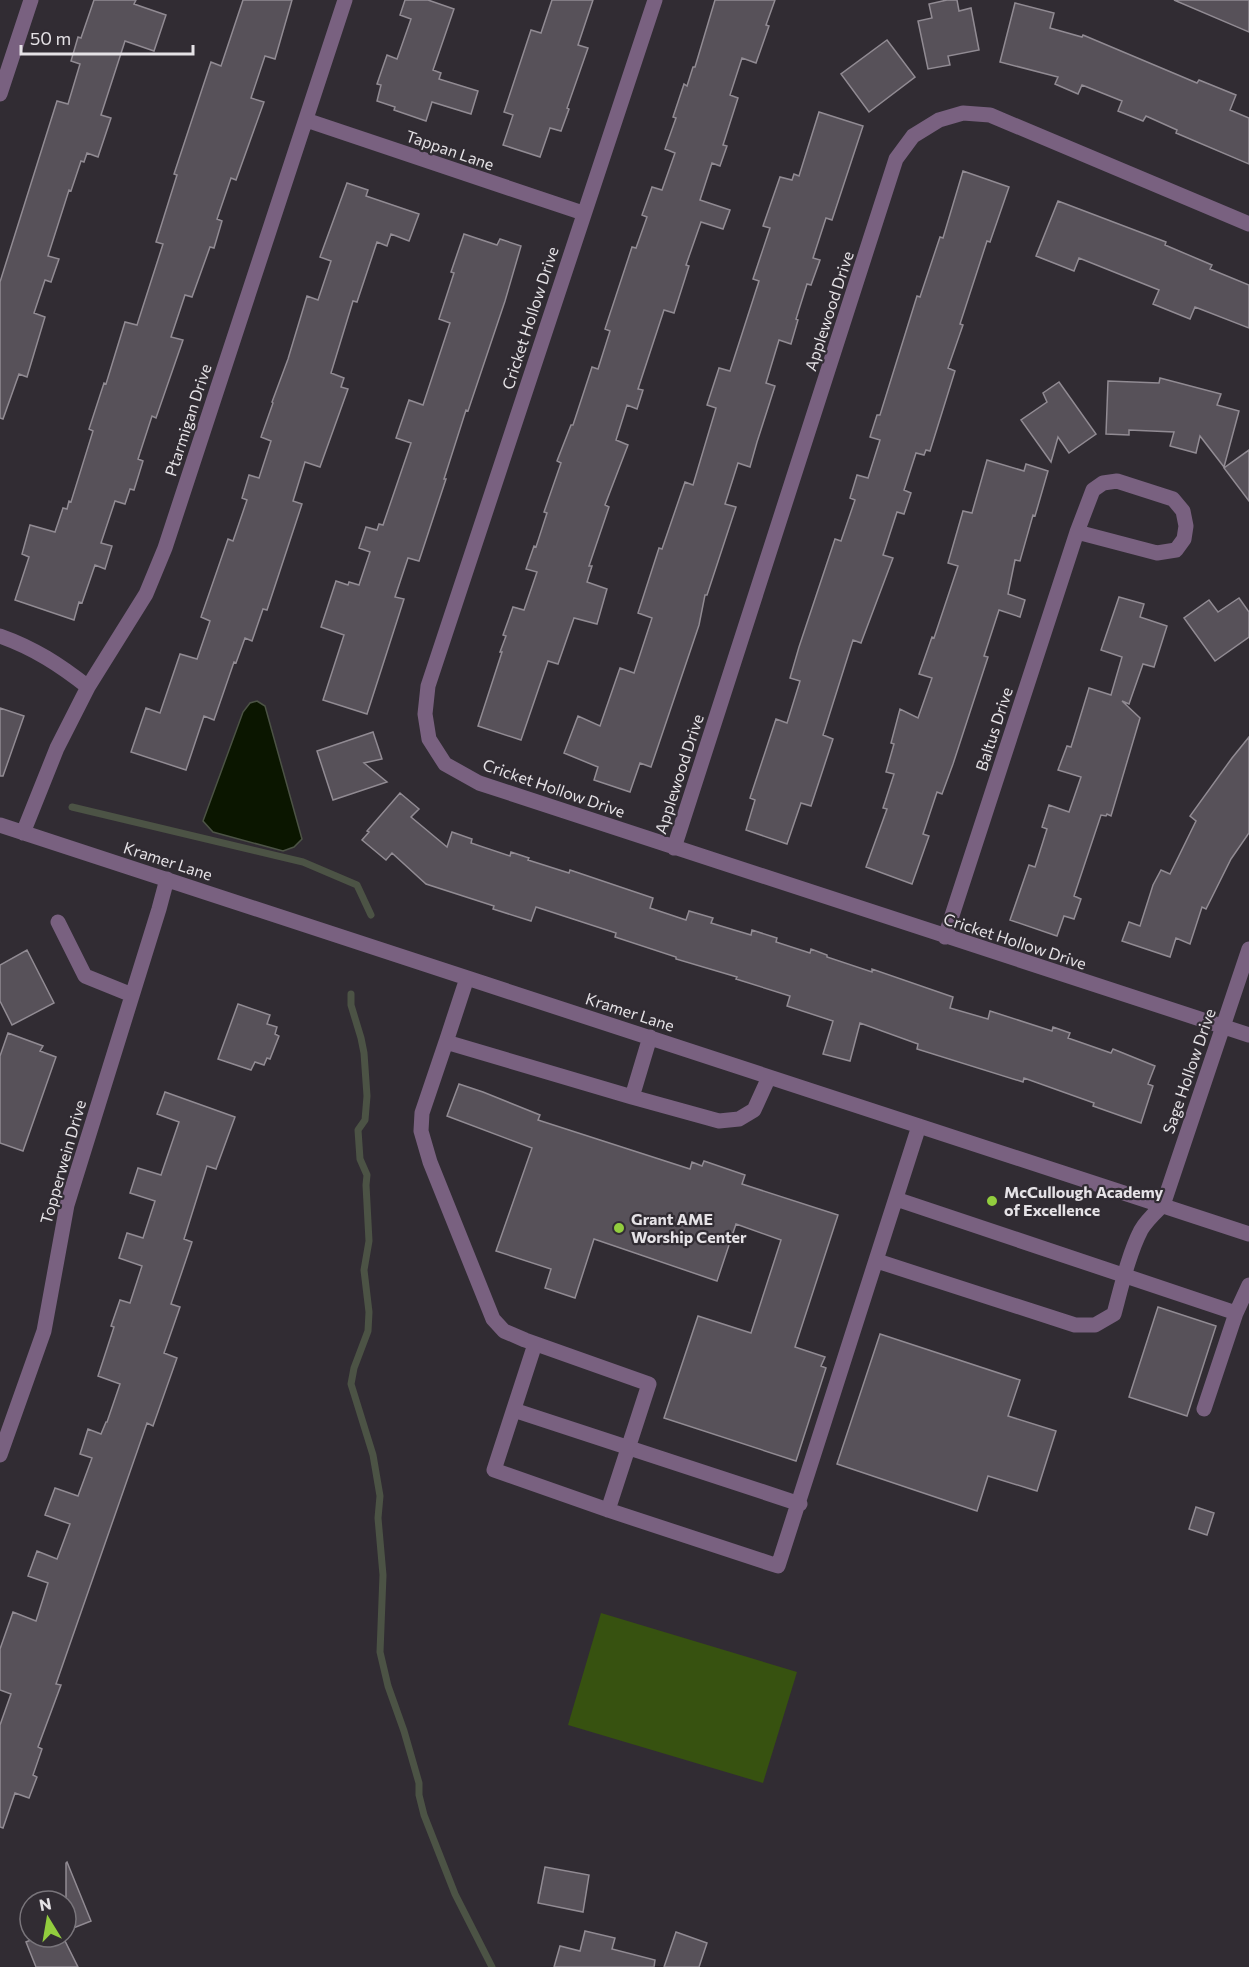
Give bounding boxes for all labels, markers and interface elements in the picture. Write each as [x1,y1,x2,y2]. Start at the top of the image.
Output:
scale bar [21,18,194,56]
text: 50 m [30,27,71,49]
street label: Tappan Lane [404,126,497,173]
street label: Cricket Hollow Drive [497,244,562,392]
street label: Applewood Drive [800,249,857,373]
street label: Ptarmigan Drive [160,361,215,479]
street label: Baltus Drive [971,684,1016,773]
street label: Applewood Drive [650,712,707,836]
street label: Cricket Hollow Drive [481,754,628,821]
street label: Kramer Lane [121,837,215,884]
street label: Cricket Hollow Drive [941,908,1089,973]
street label: Kramer Lane [583,988,677,1035]
street label: Sage Hollow Drive [1158,1006,1219,1136]
street label: Topperwein Drive [36,1098,89,1226]
place label: McCullough Academy of Excellence [1004,1182,1163,1219]
marker: McCullough Academy of Excellence [985,1194,999,1208]
place label: Grant AME Worship Center [631,1209,747,1246]
marker: Grant AME Worship Center [612,1221,626,1235]
north arrow [18,1889,78,1949]
text: N [37,1893,53,1914]

